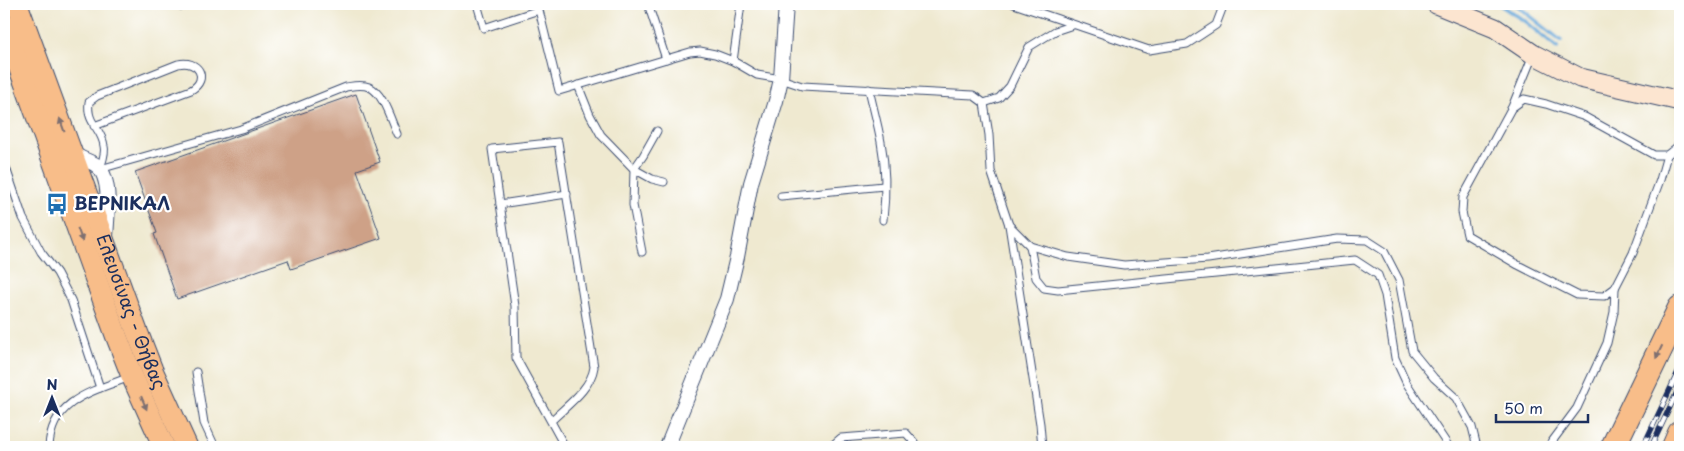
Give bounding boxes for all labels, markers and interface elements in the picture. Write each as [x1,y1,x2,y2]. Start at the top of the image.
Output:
one-way arrow [57,118,65,132]
place label: ΒΕΡΝΙΚΑΛ [74,189,170,216]
bus stop icon: ΒΕΡΝΙΚΑΛ [44,191,70,217]
one-way arrow [76,228,84,243]
street label: Ελευσίνας - Θήβας [90,230,174,393]
one-way arrow [1655,345,1663,359]
north arrow [28,374,78,424]
text: N [46,374,58,395]
scale bar [1496,391,1589,423]
one-way arrow [140,396,148,411]
text: 50 m [1504,396,1543,419]

